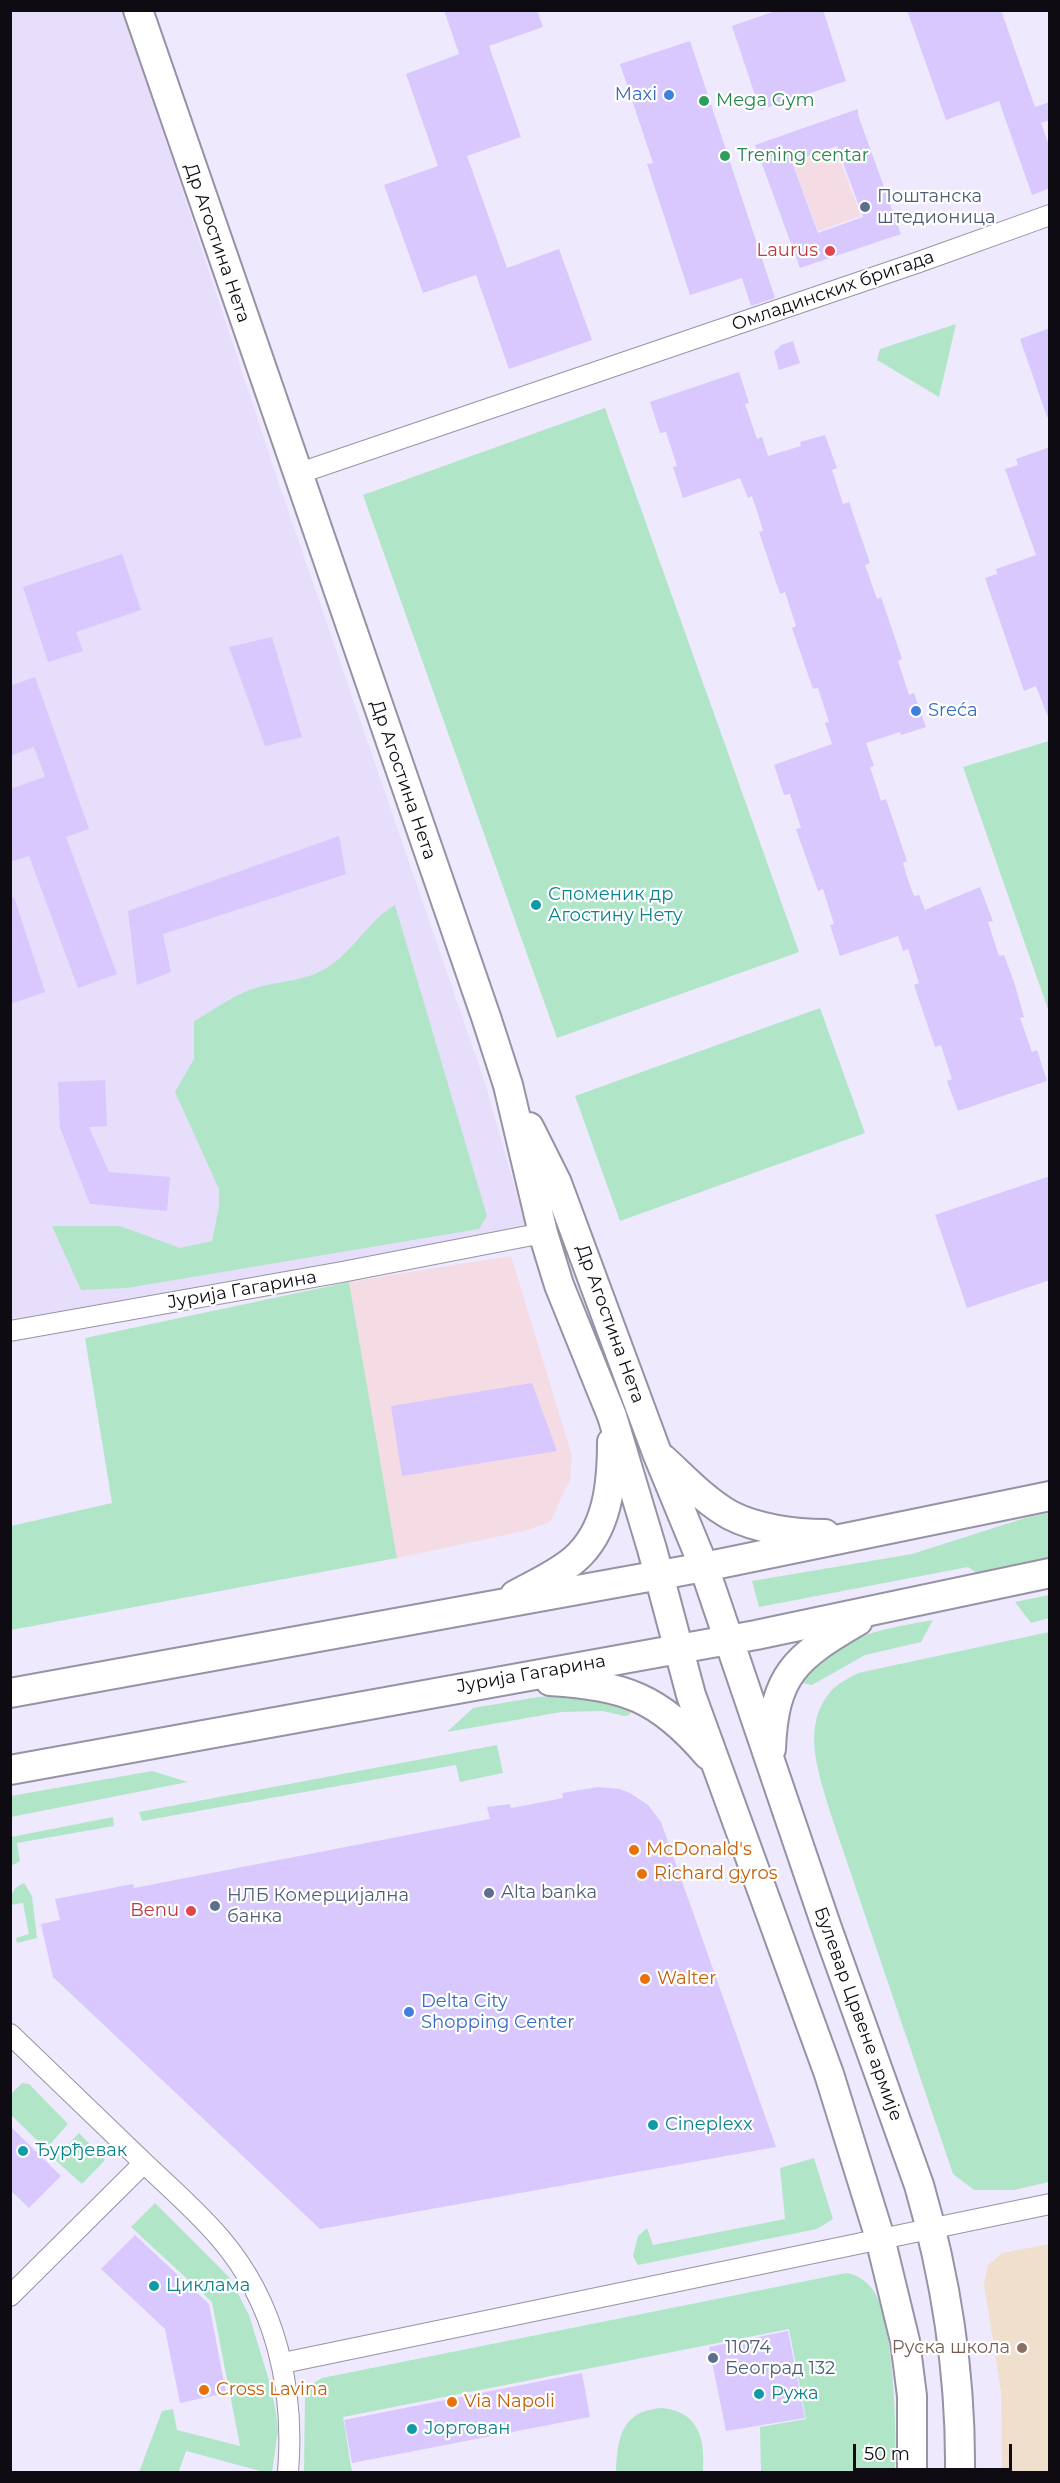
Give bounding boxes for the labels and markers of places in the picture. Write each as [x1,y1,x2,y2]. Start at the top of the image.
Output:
place label: Maxi [615,84,657,106]
marker: Maxi [662,88,676,102]
place label: Mega Gym [716,90,814,112]
marker: Mega Gym [697,94,711,108]
place label: Trening centar [737,145,869,167]
marker: Trening centar [718,149,732,163]
place label: Поштанска штедионица [877,186,996,228]
marker: Поштанска штедионица [858,200,872,214]
place label: Laurus [757,240,818,262]
marker: Laurus [823,244,837,258]
place label: Sreća [928,700,978,722]
marker: Sreća [909,704,923,718]
place label: Споменик др Агостину Нету [548,884,683,926]
marker: Споменик др Агостину Нету [529,898,543,912]
place label: McDonald's [646,1839,752,1861]
marker: McDonald's [627,1843,641,1857]
place label: Richard gyros [654,1863,778,1885]
marker: Richard gyros [635,1867,649,1881]
place label: Alta banka [501,1882,597,1904]
place label: НЛБ Комерцијална банка [227,1885,409,1928]
marker: Alta banka [482,1886,496,1900]
marker: НЛБ Комерцијална банка [208,1899,222,1913]
place label: Benu [130,1900,179,1922]
marker: Benu [184,1904,198,1918]
place label: Walter [657,1968,716,1990]
marker: Walter [638,1972,652,1986]
place label: Delta City Shopping Center [421,1991,574,2034]
marker: Delta City Shopping Center [402,2005,416,2019]
place label: Cineplexx [665,2114,753,2136]
marker: Cineplexx [646,2118,660,2132]
place label: Ђурђевак [35,2140,127,2162]
marker: Ђурђевак [16,2144,30,2158]
place label: Циклама [166,2275,250,2297]
marker: Циклама [147,2279,161,2293]
place label: 11074 Београд 132 [725,2337,835,2380]
place label: Руска школа [892,2337,1010,2359]
marker: Руска школа [1015,2341,1029,2355]
marker: 11074 Београд 132 [706,2351,720,2365]
place label: Cross Lavina [216,2379,328,2401]
marker: Cross Lavina [197,2383,211,2397]
place label: Ружа [771,2383,818,2405]
marker: Ружа [752,2387,766,2401]
place label: Via Napoli [464,2391,555,2413]
marker: Via Napoli [445,2395,459,2409]
place label: Јоргован [424,2418,510,2440]
marker: Јоргован [405,2422,419,2436]

